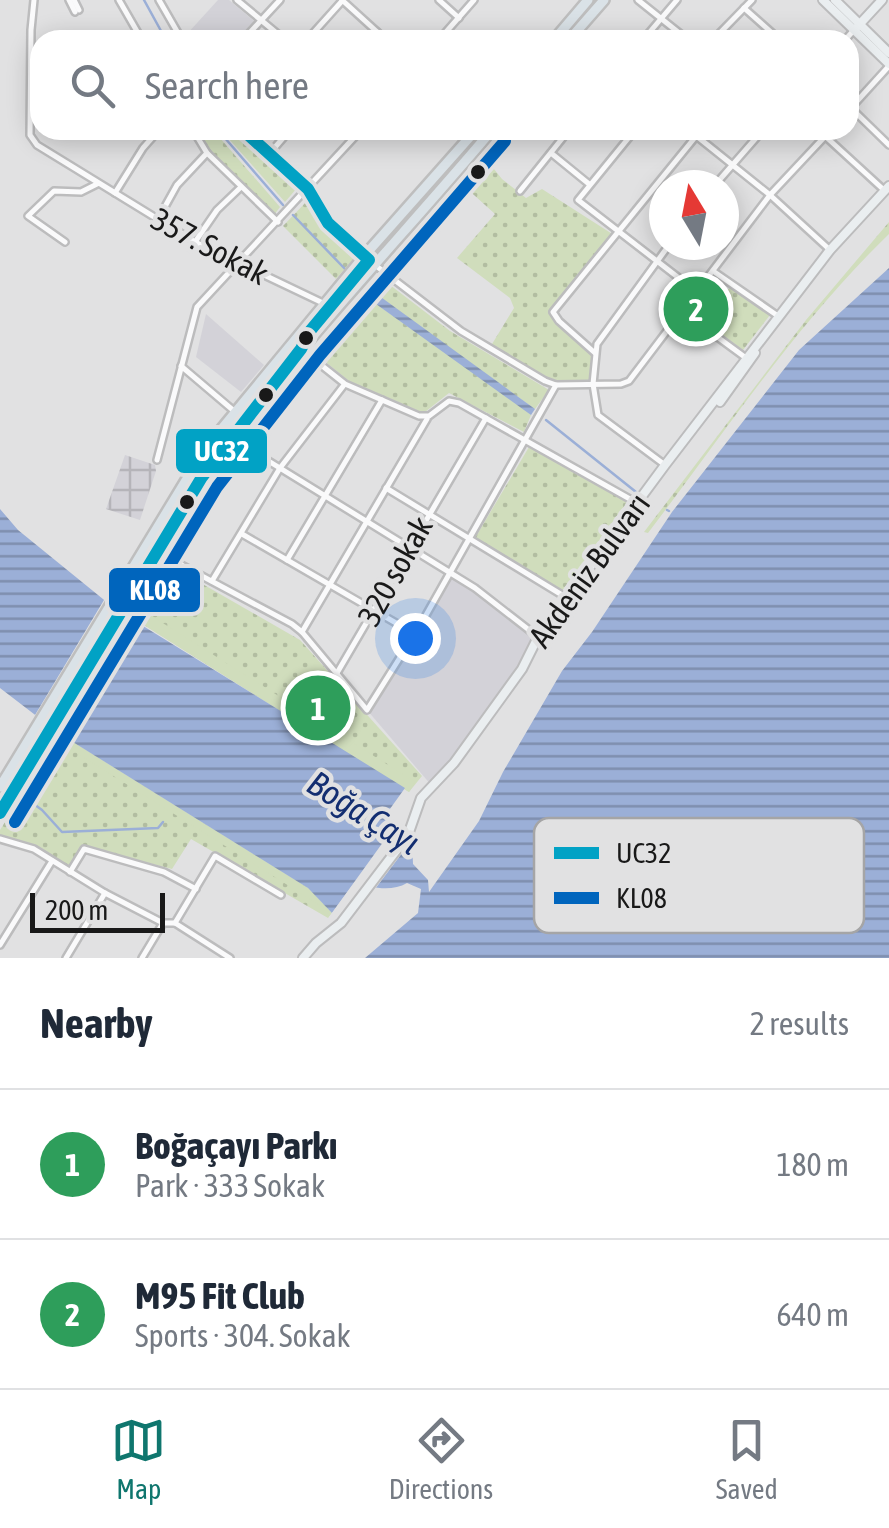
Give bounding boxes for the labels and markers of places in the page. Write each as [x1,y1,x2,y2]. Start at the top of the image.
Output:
unlabelled marker [468,162,488,182]
pin: 2 [664,272,728,346]
unlabelled marker [296,328,316,348]
unlabelled marker [256,385,276,405]
unlabelled marker [177,492,197,512]
pin: 1 [286,670,350,746]

